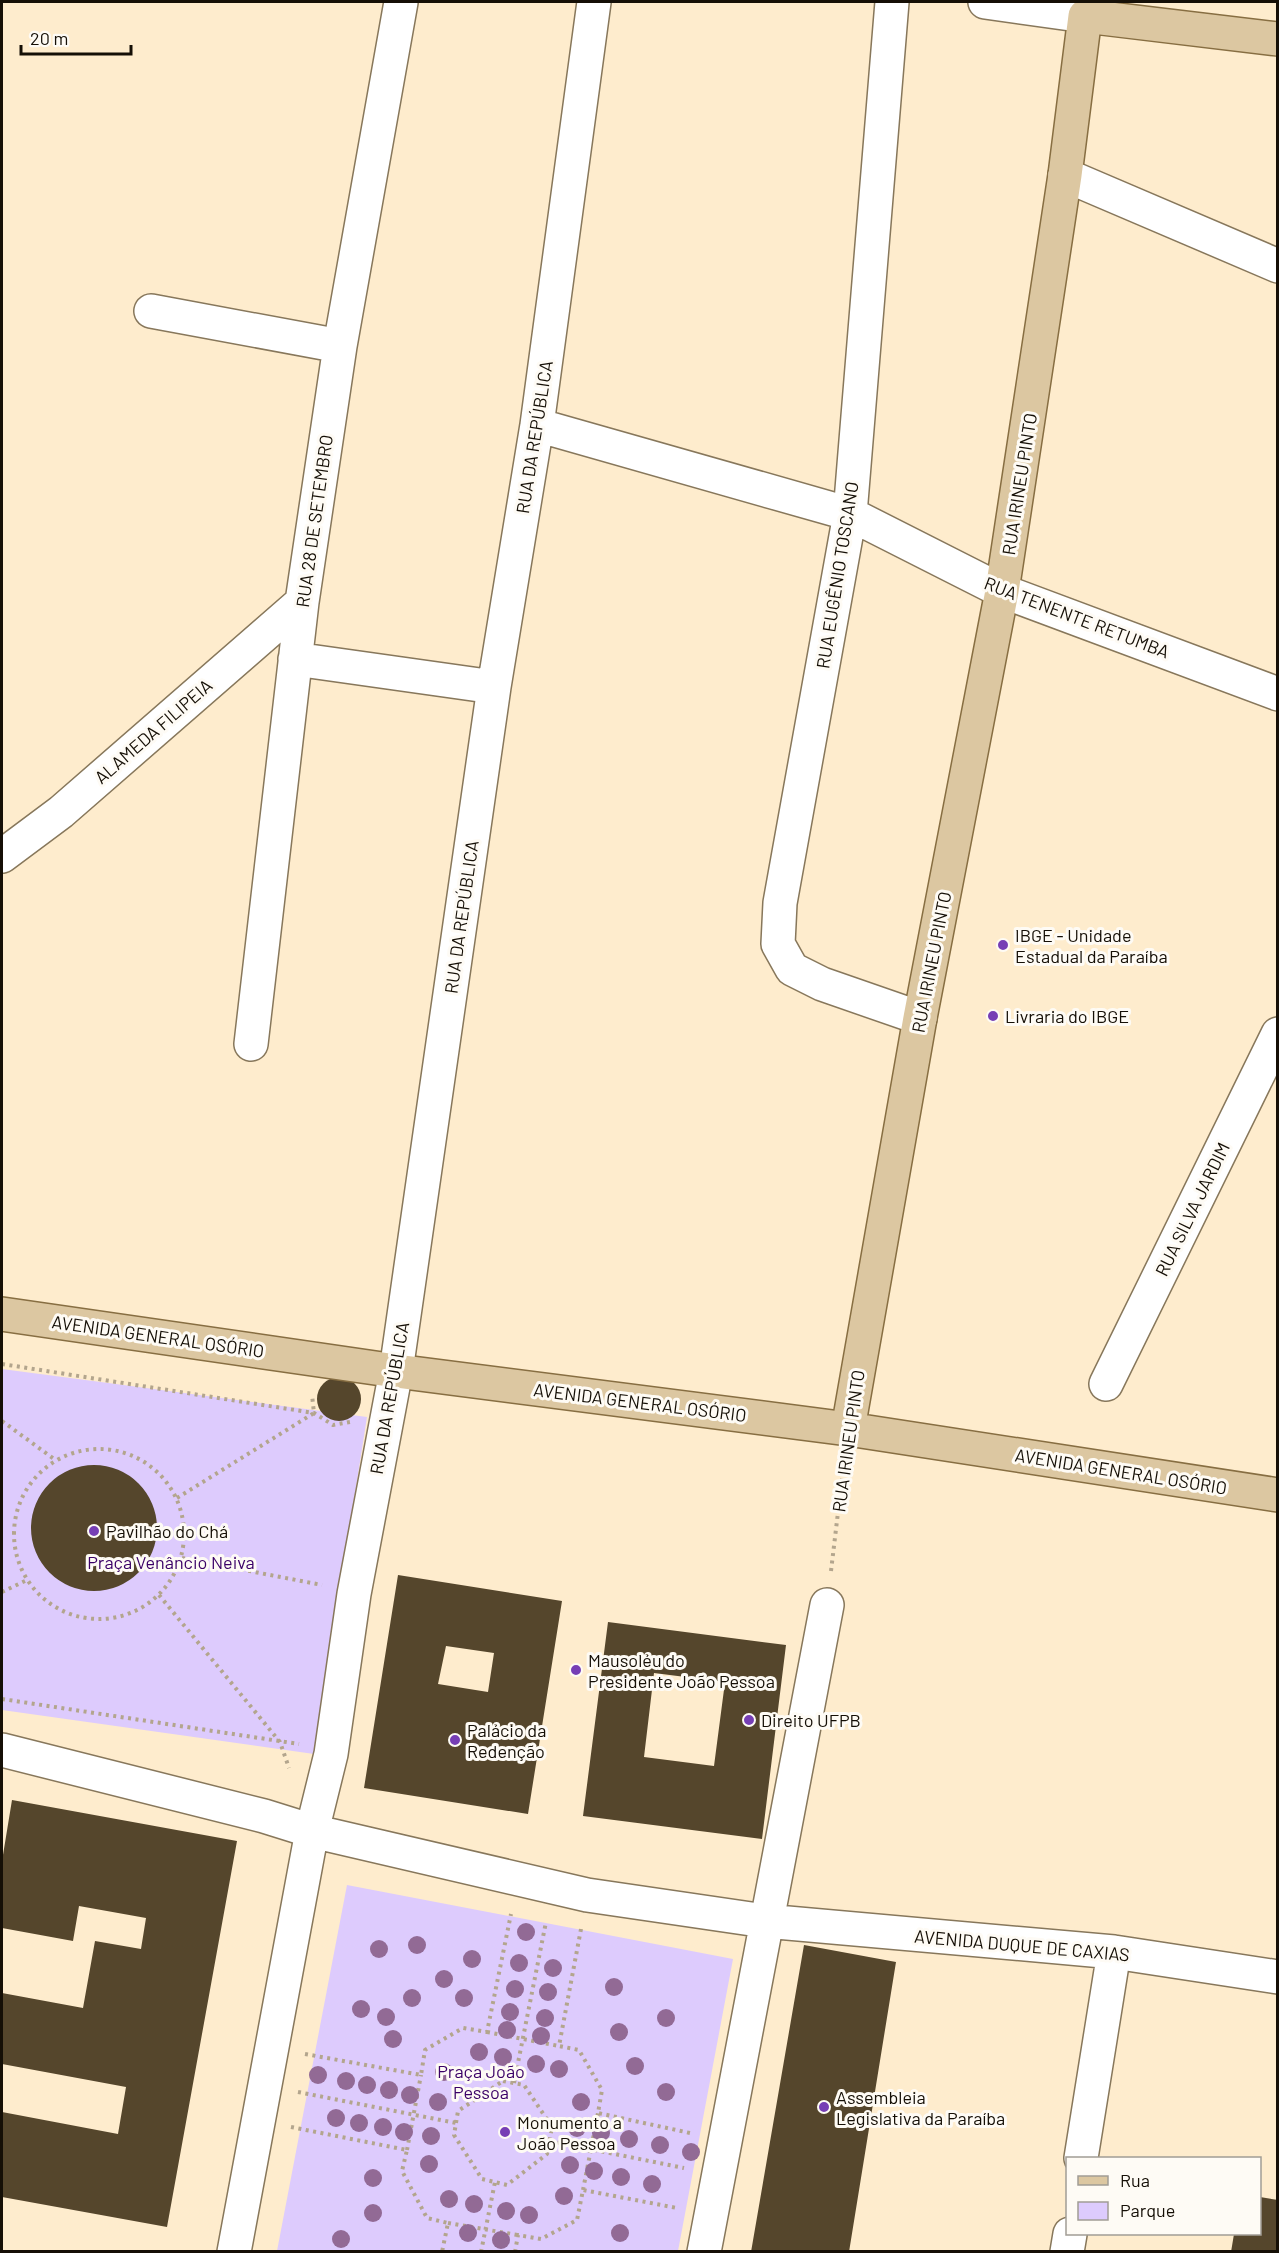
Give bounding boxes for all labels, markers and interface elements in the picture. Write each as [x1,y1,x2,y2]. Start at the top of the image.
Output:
scale bar [21,18,130,56]
text: 20 m [30,27,68,49]
street label: RUA DA REPÚBLICA [511,359,557,515]
street label: RUA IRINEU PINTO [997,411,1041,557]
street label: RUA 28 DE SETEMBRO [291,433,337,609]
street label: RUA EUGÊNIO TOSCANO [811,480,863,670]
street label: RUA TENENTE RETUMBA [981,572,1173,662]
street label: ALAMEDA FILIPEIA [90,674,216,788]
street label: RUA DA REPÚBLICA [439,839,483,995]
street label: RUA IRINEU PINTO [907,889,955,1035]
place label: IBGE - Unidade Estadual da Paraíba [1015,924,1168,967]
marker: IBGE - Unidade Estadual da Paraíba [996,938,1010,952]
place label: Livraria do IBGE [1005,1005,1129,1027]
marker: Livraria do IBGE [986,1009,1000,1023]
street label: RUA SILVA JARDIM [1150,1138,1234,1280]
street label: AVENIDA GENERAL OSÓRIO [50,1310,266,1362]
street label: RUA DA REPÚBLICA [365,1320,413,1476]
street label: RUA IRINEU PINTO [827,1368,869,1514]
street label: AVENIDA GENERAL OSÓRIO [532,1378,748,1426]
street label: AVENIDA GENERAL OSÓRIO [1013,1443,1229,1499]
place label: Pavilhão do Chá [106,1520,228,1542]
marker: Pavilhão do Chá [87,1524,101,1538]
park label: Praça Venâncio Neiva [87,1551,255,1573]
place label: Mausoléu do Presidente João Pessoa [588,1649,775,1692]
marker: Mausoléu do Presidente João Pessoa [569,1663,583,1677]
place label: Direito UFPB [761,1709,861,1731]
marker: Direito UFPB [742,1713,756,1727]
place label: Palácio da Redenção [467,1719,546,1762]
marker: Palácio da Redenção [448,1733,462,1747]
street label: AVENIDA DUQUE DE CAXIAS [913,1925,1131,1965]
park label: Praça João Pessoa [437,2060,525,2103]
place label: Assembleia Legislativa da Paraíba [836,2086,1005,2129]
marker: Assembleia Legislativa da Paraíba [817,2100,831,2114]
place label: Monumento a João Pessoa [517,2111,622,2154]
marker: Monumento a João Pessoa [498,2125,512,2139]
legend [1066,2157,1261,2235]
text: Rua [1120,2169,1150,2191]
text: Parque [1120,2199,1175,2221]

